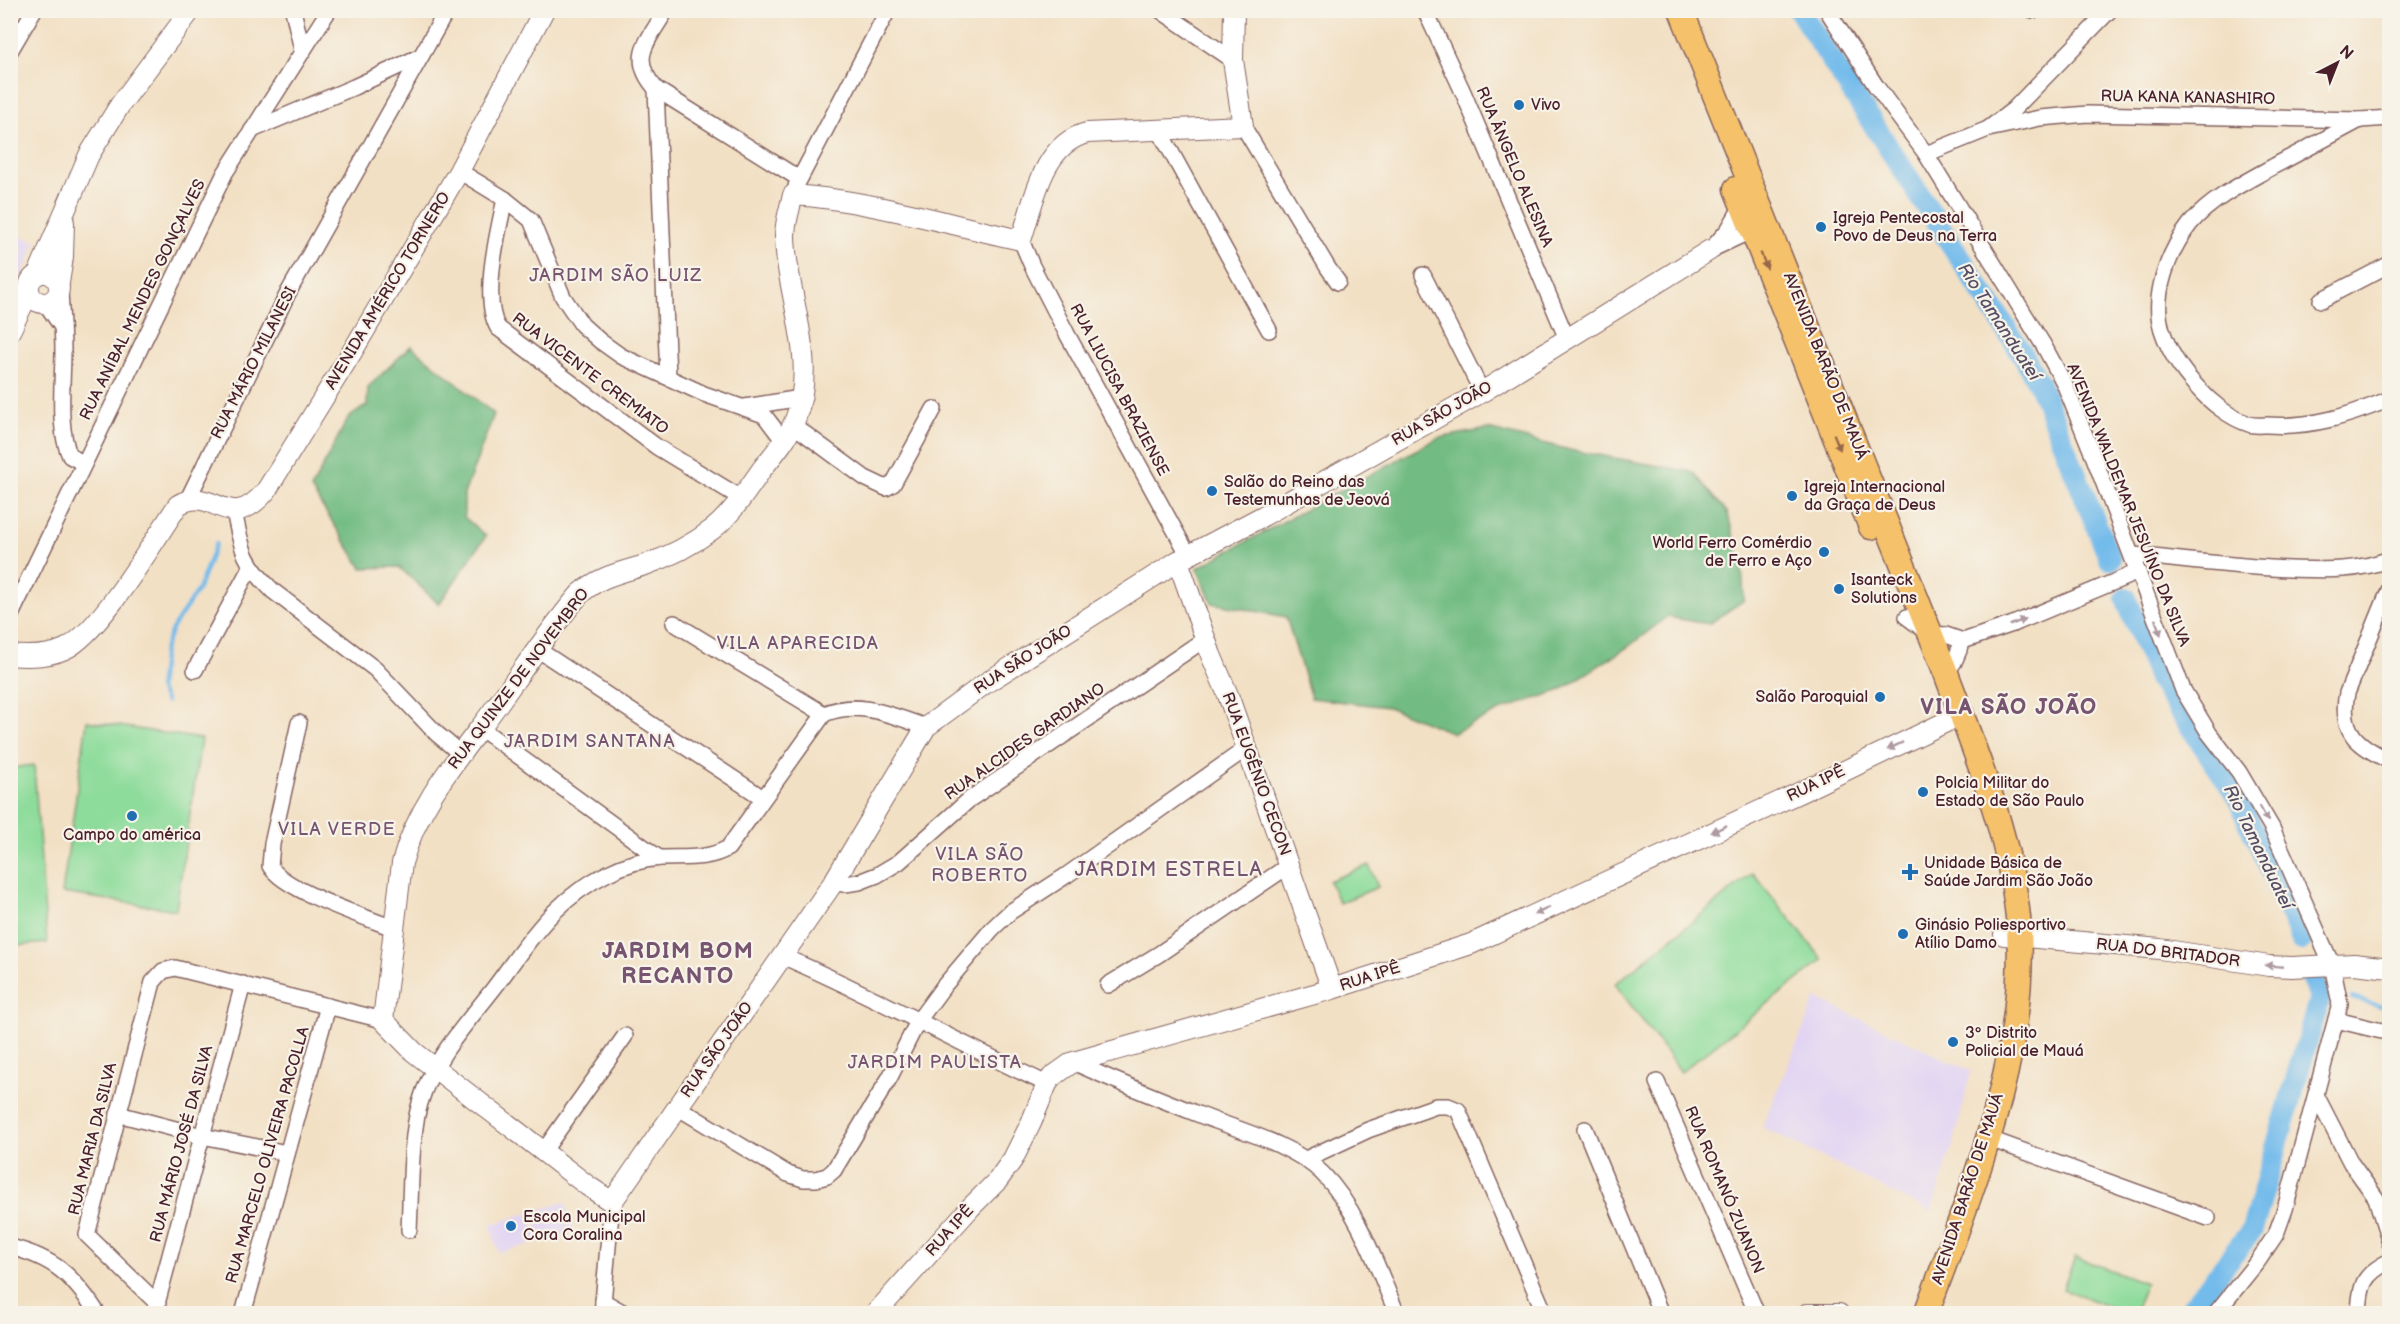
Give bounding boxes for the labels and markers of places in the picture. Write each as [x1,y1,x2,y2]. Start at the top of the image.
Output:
place label: Vivo [1531,96,1561,115]
marker: Vivo [1512,98,1526,112]
place label: Igreja Pentecostal Povo de Deus na Terra [1833,209,1997,246]
marker: Igreja Pentecostal Povo de Deus na Terra [1814,220,1828,234]
place label: Salão do Reino das Testemunhas de Jeová [1224,473,1390,510]
place label: Igreja Internacional da Graça de Deus [1804,478,1945,515]
marker: Salão do Reino das Testemunhas de Jeová [1205,484,1219,498]
marker: Igreja Internacional da Graça de Deus [1785,489,1799,503]
place label: World Ferro Comérdio de Ferro e Aço [1653,534,1812,571]
marker: World Ferro Comérdio de Ferro e Aço [1817,545,1831,559]
place label: Isanteck Solutions [1851,571,1917,608]
marker: Isanteck Solutions [1832,582,1846,596]
place label: Salão Paroquial [1756,688,1868,707]
marker: Salão Paroquial [1873,690,1887,704]
place label: Polcia Militar do Estado de São Paulo [1935,774,2084,811]
marker: Polcia Militar do Estado de São Paulo [1916,785,1930,799]
marker: Campo do américa [125,809,139,823]
place label: Campo do américa [63,826,201,845]
place label: Unidade Básica de Saúde Jardim São João [1924,854,2093,891]
marker: Unidade Básica de Saúde Jardim São João [1901,863,1919,881]
place label: Ginásio Poliesportivo Atílio Damo [1915,916,2066,953]
marker: Ginásio Poliesportivo Atílio Damo [1896,927,1910,941]
place label: 3º Distrito Policial de Mauá [1965,1024,2084,1061]
marker: 3º Distrito Policial de Mauá [1946,1035,1960,1049]
place label: Escola Municipal Cora Coralina [523,1208,646,1245]
marker: Escola Municipal Cora Coralina [504,1219,518,1233]

